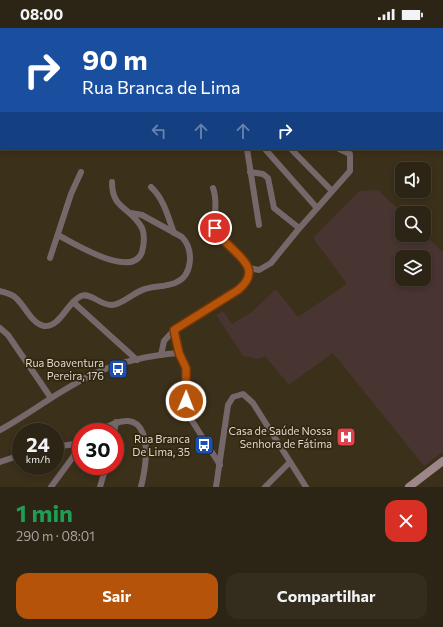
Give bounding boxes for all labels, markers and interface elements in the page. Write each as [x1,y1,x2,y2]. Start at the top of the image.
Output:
text: 08:00 [20,5,63,23]
text: 90 m [82,42,148,76]
icon: right [16,44,68,96]
text: Rua Branca de Lima [82,76,240,98]
icon: left [148,120,170,142]
icon: ahead [190,120,212,142]
icon: ahead [232,120,254,142]
icon: right [274,120,296,142]
map controls [395,162,431,286]
button: sound [395,162,431,198]
button: search [395,206,431,242]
pin [198,211,232,245]
icon: arrive [204,217,226,239]
button: layers [395,250,431,286]
place label: Rua Boaventura Pereira, 176 [25,356,104,382]
bus stop icon: Rua Boaventura Pereira, 176 [107,358,129,380]
position arrow [165,380,207,422]
speed limit sign: 30 [72,423,124,475]
place label: Casa de Saúde Nossa Senhora de Fátima [228,424,332,450]
hospital icon: Casa de Saúde Nossa Senhora de Fátima [335,426,357,448]
text: 24 [26,432,50,456]
place label: Rua Branca De Lima, 35 [132,432,190,458]
bus stop icon: Rua Branca De Lima, 35 [193,434,215,456]
text: km/h [26,453,50,465]
text: 1 min [16,498,73,527]
button: close [385,500,427,542]
text: 290 m · 08:01 [16,528,95,544]
button: Sair [16,573,218,619]
button: Compartilhar [226,573,427,619]

